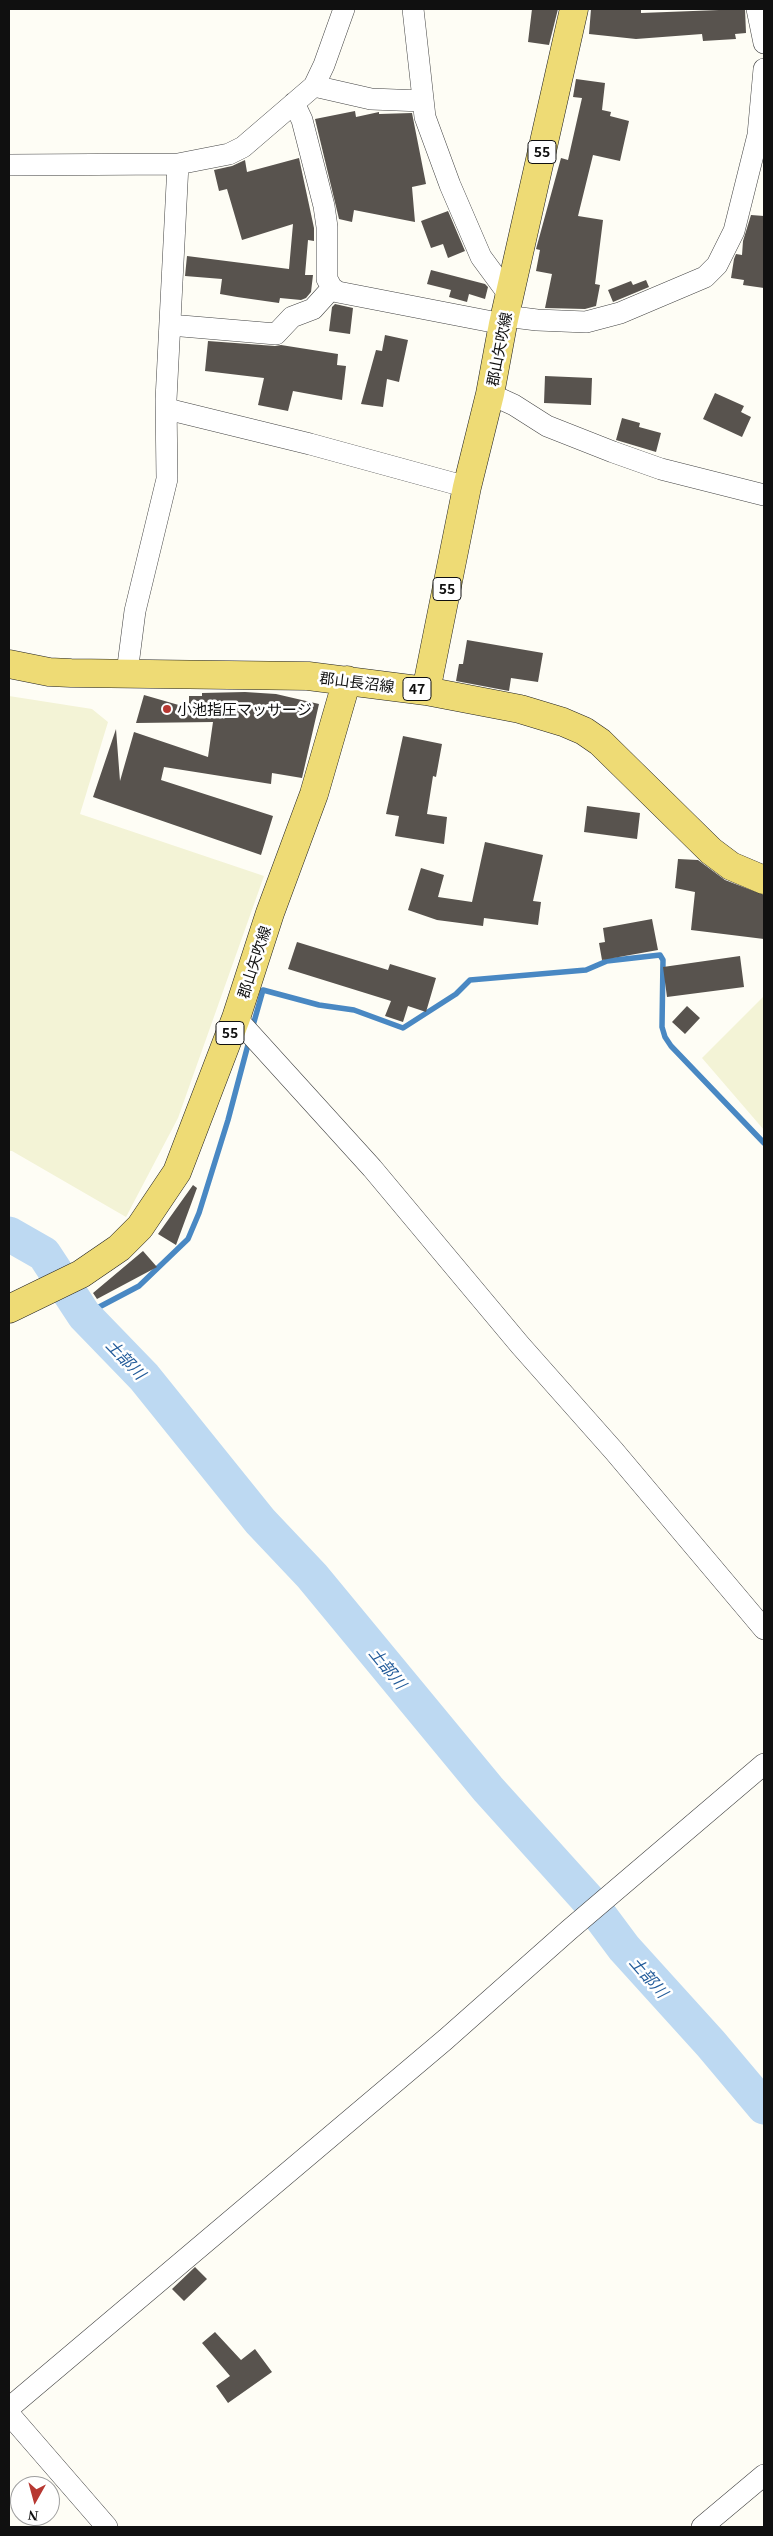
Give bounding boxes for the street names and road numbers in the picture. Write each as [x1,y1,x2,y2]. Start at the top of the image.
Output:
road number: 55 [528,140,556,163]
street label: 郡山矢吹線 [483,310,515,388]
road number: 55 [433,578,461,600]
street label: 郡山長沼線 [319,668,395,696]
road number: 47 [403,678,431,701]
street label: 郡山矢吹線 [234,924,274,1000]
road number: 55 [216,1021,244,1044]

